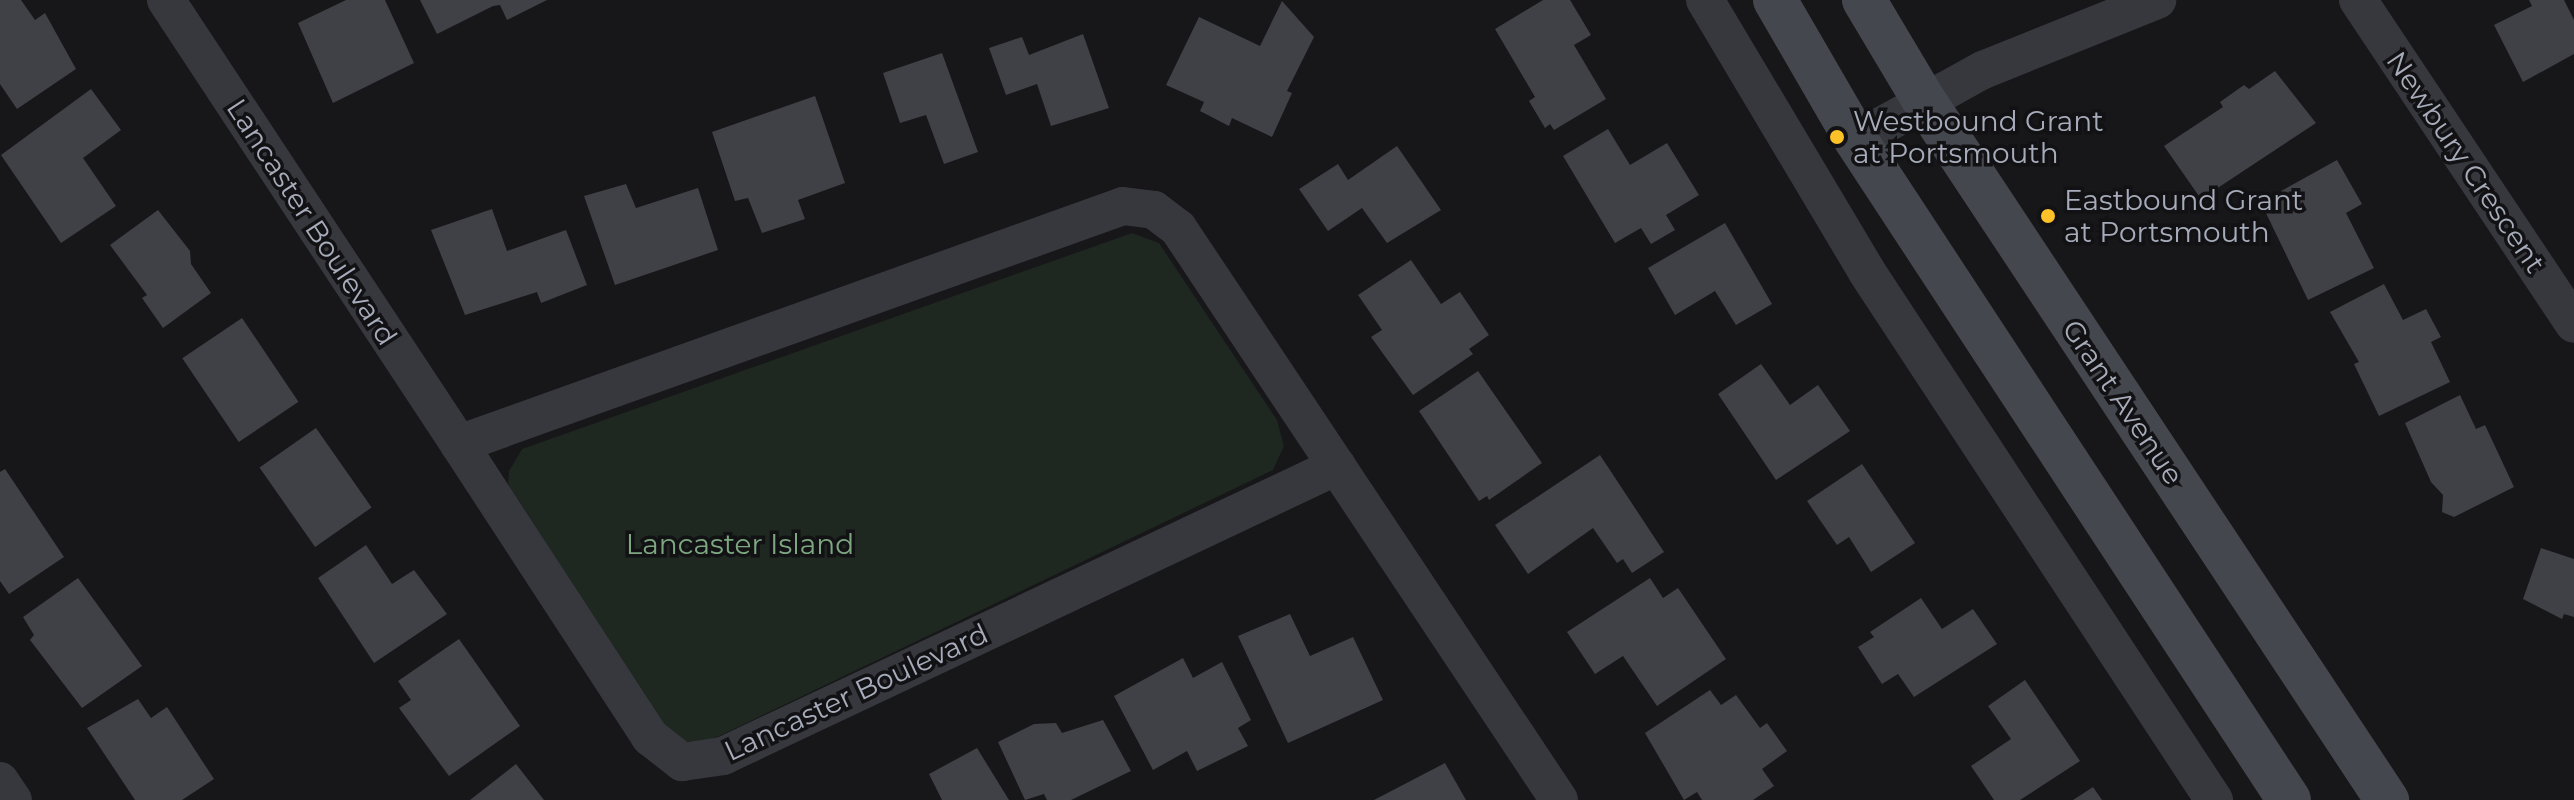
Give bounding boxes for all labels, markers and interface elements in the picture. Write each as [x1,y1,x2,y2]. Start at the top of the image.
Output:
street label: Newbury Crescent [2380,45,2552,279]
street label: Lancaster Boulevard [220,93,404,351]
place label: Westbound Grant at Portsmouth [1853,104,2104,170]
marker: Westbound Grant at Portsmouth [1828,128,1846,146]
place label: Eastbound Grant at Portsmouth [2064,183,2303,249]
marker: Eastbound Grant at Portsmouth [2039,207,2057,225]
street label: Grant Avenue [2056,313,2190,491]
park label: Lancaster Island [626,527,854,561]
street label: Lancaster Boulevard [719,616,993,768]

